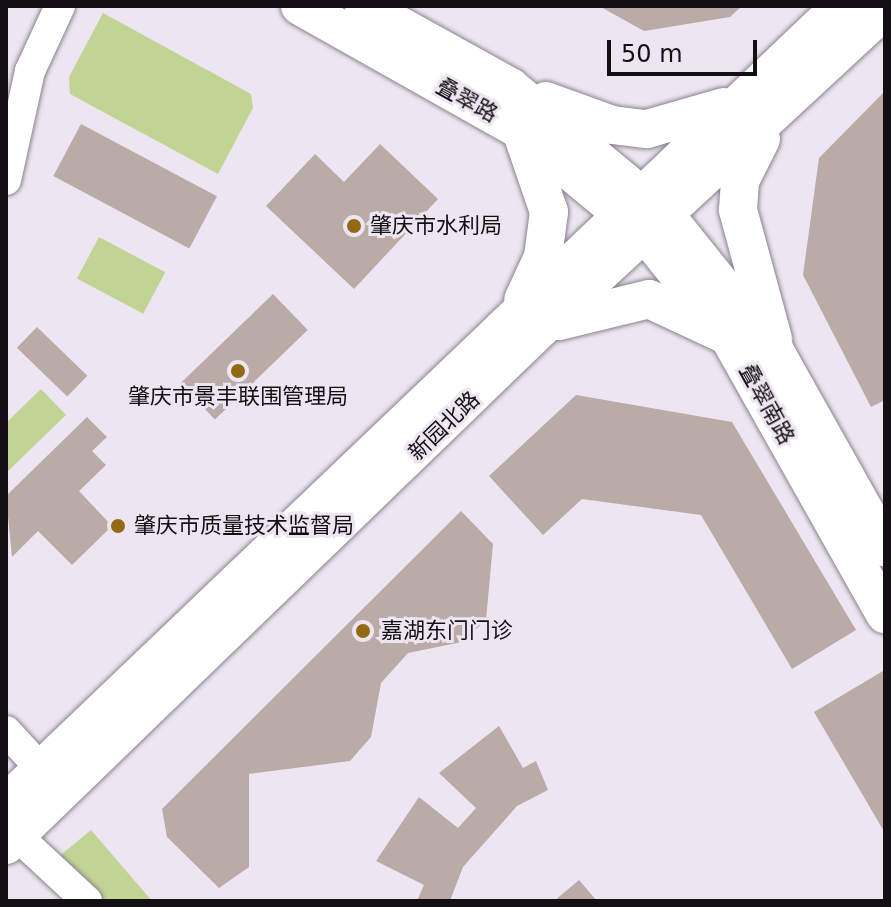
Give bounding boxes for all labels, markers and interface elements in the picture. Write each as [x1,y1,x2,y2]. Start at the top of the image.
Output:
scale bar [611,24,761,74]
text: 50 m [621,40,683,68]
street label: 叠翠路 [432,72,502,128]
place label: 肇庆市水利局 [370,213,502,239]
marker: 肇庆市水利局 [345,217,363,235]
street label: 叠翠南路 [734,359,800,449]
marker: 肇庆市景丰联围管理局 [229,362,247,380]
place label: 肇庆市景丰联围管理局 [128,384,348,410]
street label: 新园北路 [403,386,485,466]
place label: 肇庆市质量技术监督局 [134,513,354,539]
marker: 肇庆市质量技术监督局 [109,517,127,535]
place label: 嘉湖东门门诊 [381,618,513,644]
marker: 嘉湖东门门诊 [352,620,374,642]

